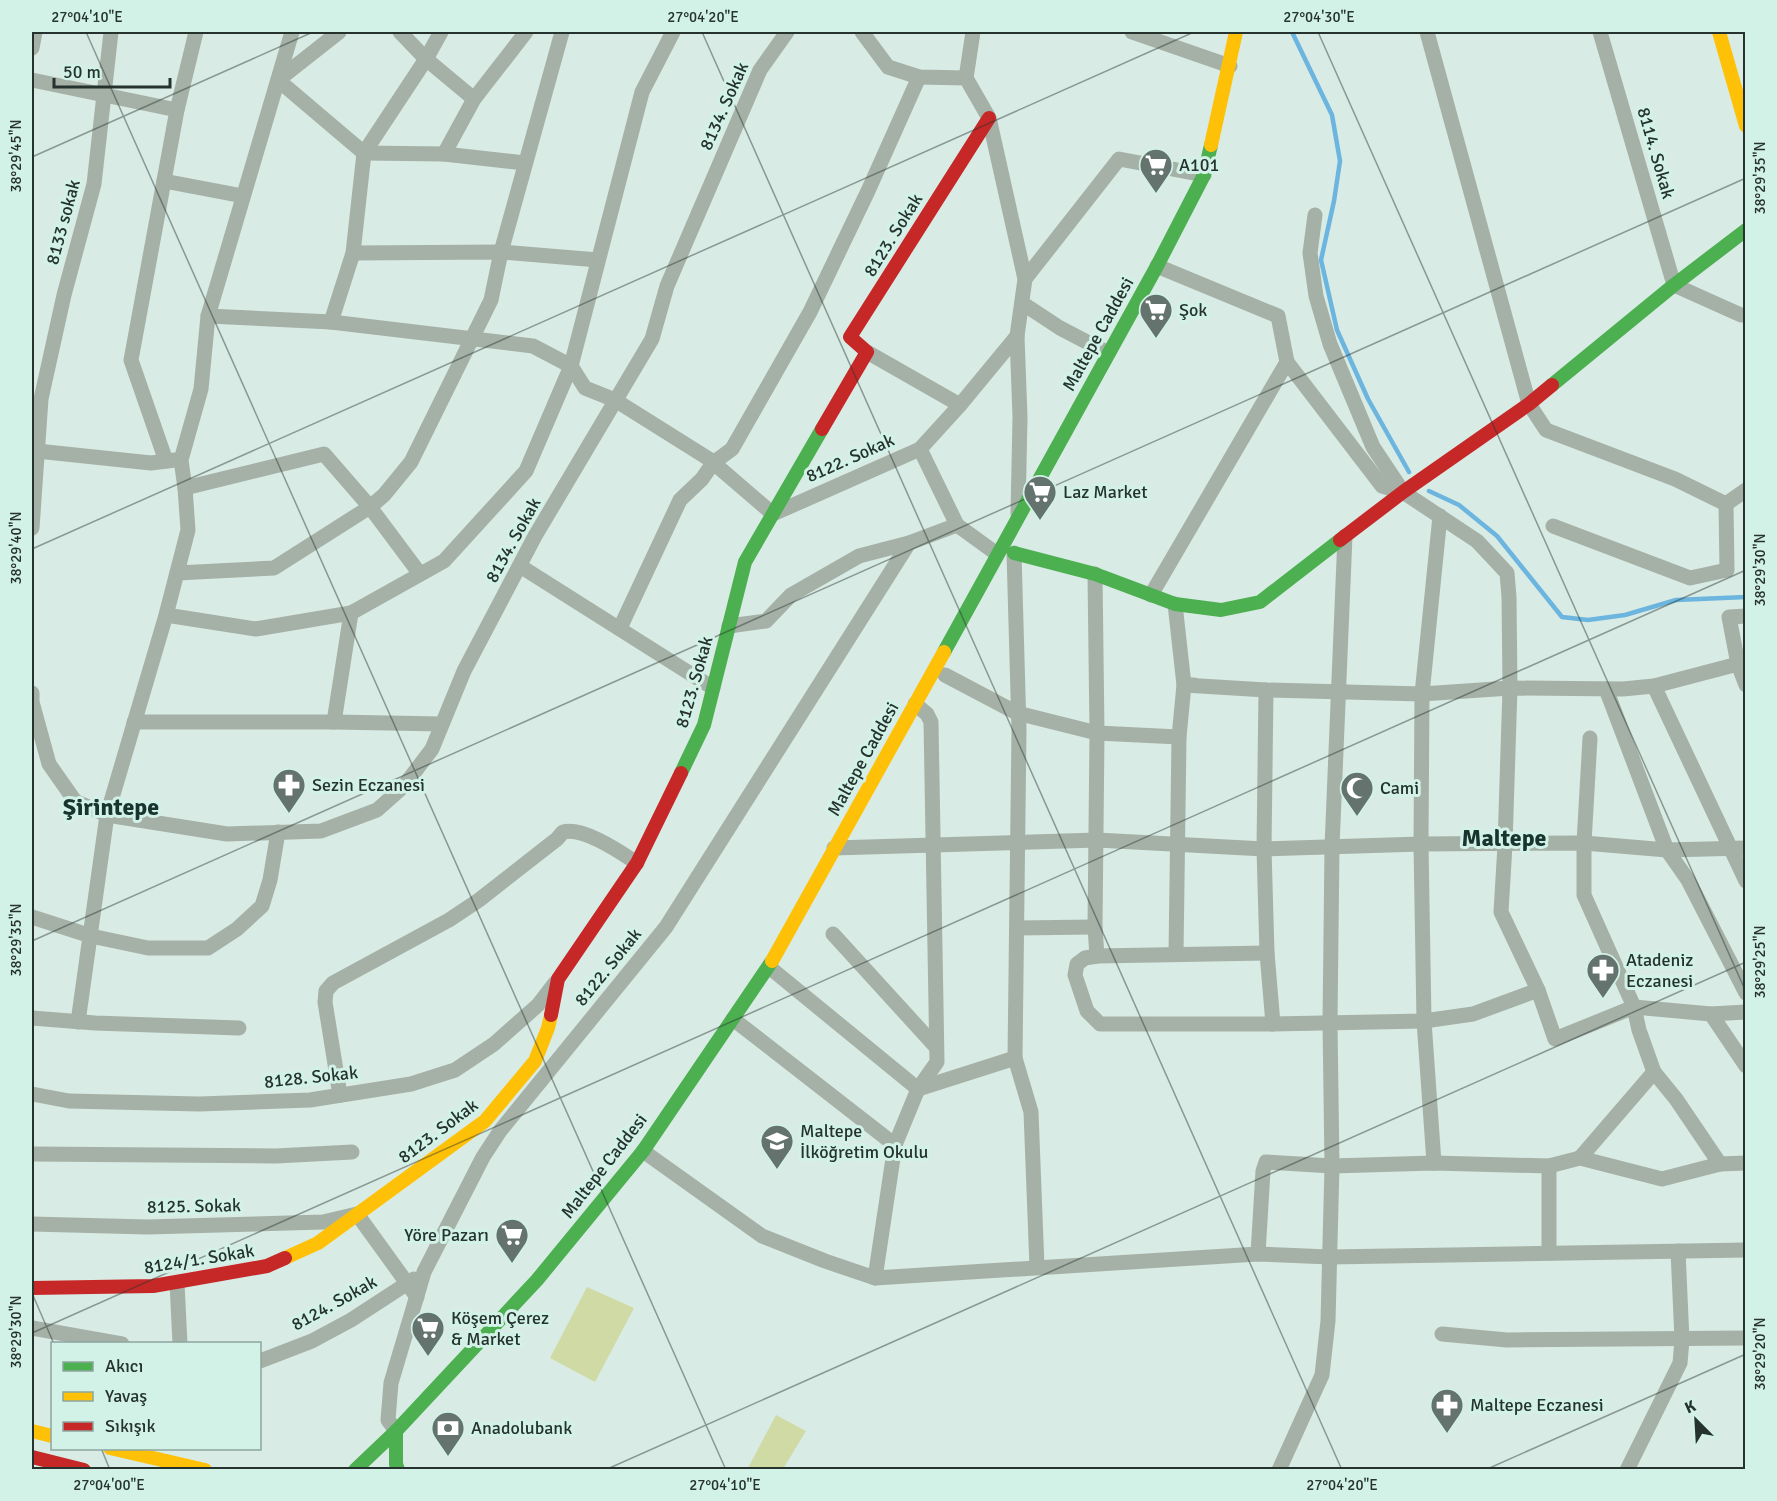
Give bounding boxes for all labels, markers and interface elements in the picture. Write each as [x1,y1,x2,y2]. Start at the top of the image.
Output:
text: 27°04'10"E [51,8,123,26]
text: 27°04'20"E [667,8,739,26]
text: 27°04'30"E [1283,8,1355,26]
scale bar [54,51,170,89]
street label: 8134. Sokak [695,59,753,153]
text: 50 m [63,61,101,83]
street label: 8114. Sokak [1632,105,1680,201]
text: 38°29'45"N [7,119,25,193]
text: 38°29'35"N [1751,141,1769,215]
supermarket icon: A101 [1138,147,1174,194]
place label: A101 [1179,154,1219,176]
street label: 8133 sokak [41,177,85,267]
street label: 8123. Sokak [859,189,927,281]
street label: Maltepe Caddesi [1058,273,1138,395]
supermarket icon: Şok [1138,292,1174,339]
place label: Şok [1179,299,1207,321]
street label: 8122. Sokak [803,429,897,487]
supermarket icon: Laz Market [1022,474,1058,521]
place label: Laz Market [1063,481,1148,503]
street label: 8134. Sokak [481,494,545,586]
text: 38°29'40"N [7,511,25,585]
text: 38°29'30"N [1751,533,1769,607]
street label: 8123. Sokak [670,634,718,730]
street label: Maltepe Caddesi [823,698,903,820]
pharmacy icon: Sezin Eczanesi [271,767,307,814]
mosque icon: Cami [1339,770,1375,817]
place label: Sezin Eczanesi [312,774,425,796]
place label: Cami [1380,777,1419,799]
district label: Şirintepe [63,792,159,822]
district label: Maltepe [1461,823,1547,853]
text: 38°29'35"N [7,903,25,977]
street label: 8122. Sokak [570,924,646,1010]
text: 38°29'25"N [1751,925,1769,999]
place label: Atadeniz Eczanesi [1626,949,1693,992]
pharmacy icon: Atadeniz Eczanesi [1585,952,1621,999]
street label: 8128. Sokak [263,1061,359,1093]
street label: 8123. Sokak [394,1094,482,1168]
street label: Maltepe Caddesi [556,1109,652,1223]
place label: Maltepe İlköğretim Okulu [800,1120,928,1163]
school or university icon: Maltepe İlköğretim Okulu [759,1123,795,1170]
street label: 8125. Sokak [147,1194,241,1218]
supermarket icon: Yöre Pazarı [494,1217,530,1264]
place label: Yöre Pazarı [404,1224,489,1246]
street label: 8124/1. Sokak [142,1239,256,1279]
street label: 8124. Sokak [288,1271,380,1335]
text: 38°29'30"N [7,1295,25,1369]
place label: Köşem Çerez & Market [451,1307,549,1350]
supermarket icon: Köşem Çerez & Market [410,1310,446,1357]
text: 38°29'20"N [1751,1317,1769,1391]
legend [51,1342,261,1450]
text: Akıcı [105,1355,143,1377]
text: Yavaş [105,1385,147,1407]
pharmacy icon: Maltepe Eczanesi [1429,1387,1465,1434]
north arrow [1666,1390,1726,1450]
place label: Maltepe Eczanesi [1470,1394,1604,1416]
text: K [1682,1396,1699,1418]
bank icon: Anadolubank [430,1410,466,1457]
text: Sıkışık [105,1415,155,1437]
place label: Anadolubank [471,1417,572,1439]
text: 27°04'00"E [73,1476,145,1494]
text: 27°04'10"E [689,1476,761,1494]
text: 27°04'20"E [1306,1476,1378,1494]

